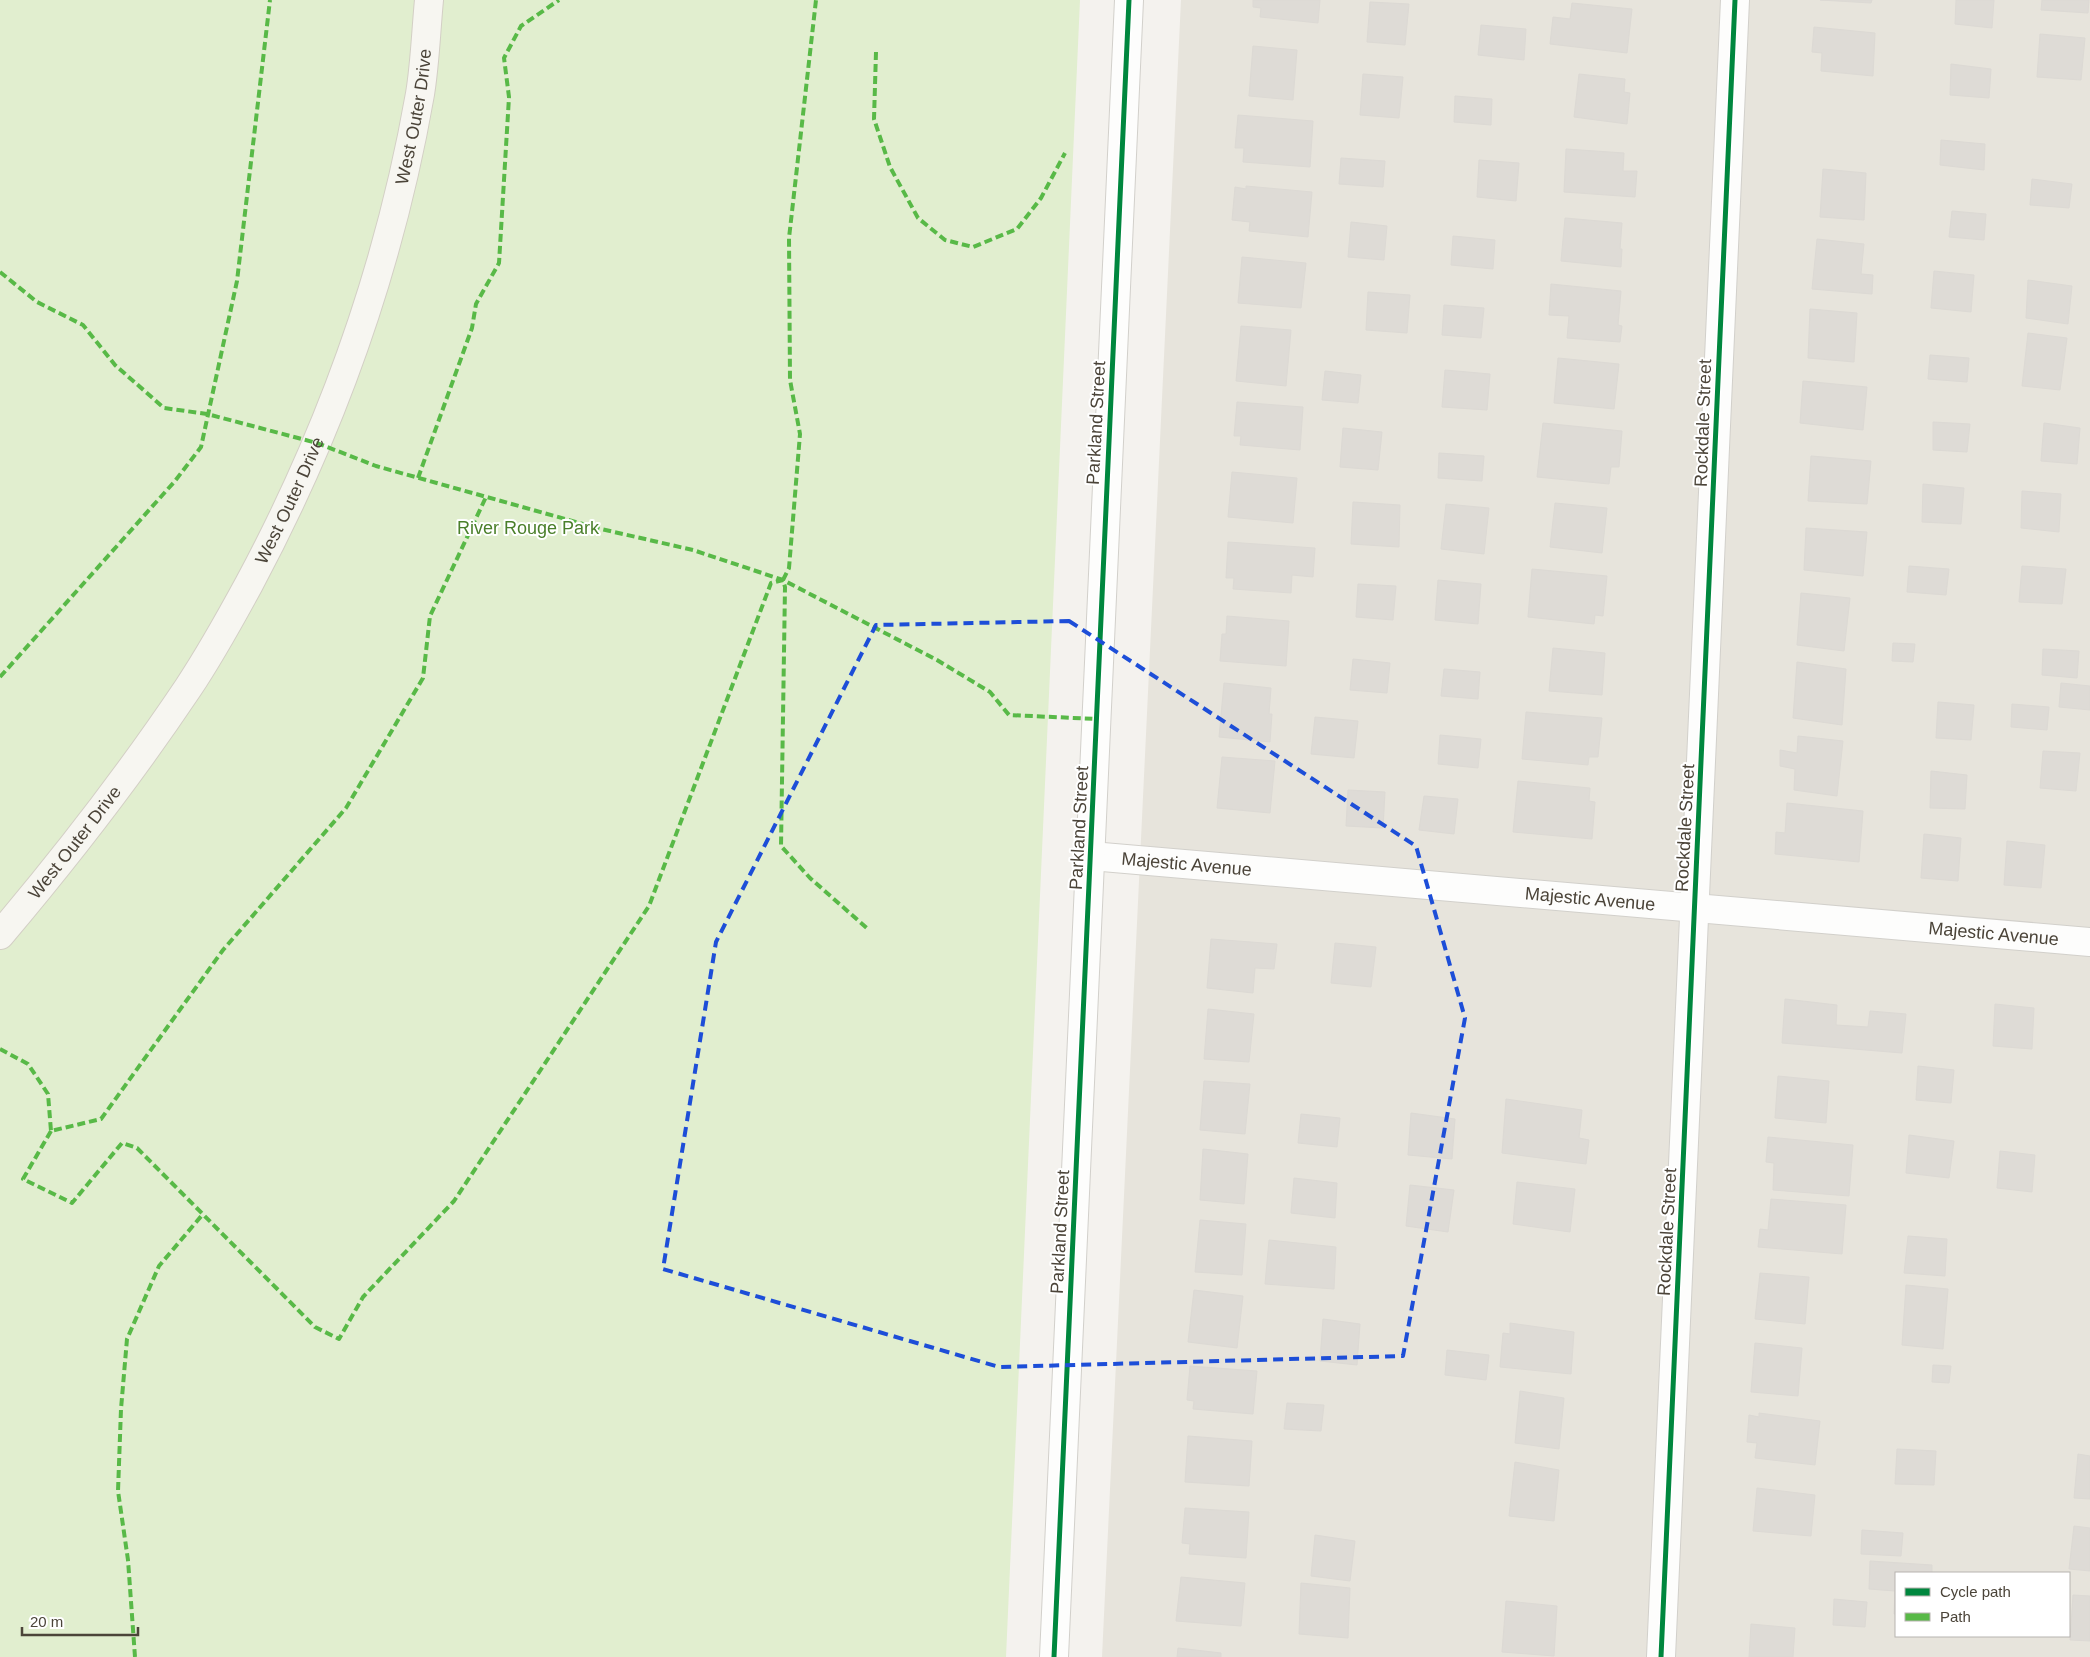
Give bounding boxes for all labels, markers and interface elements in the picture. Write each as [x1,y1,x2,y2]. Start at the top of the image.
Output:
street label: West Outer Drive [392,48,435,187]
street label: Rockdale Street [1691,359,1715,487]
street label: Parkland Street [1083,361,1109,485]
street label: West Outer Drive [251,434,328,567]
park label: River Rouge Park [457,518,600,538]
street label: Rockdale Street [1672,764,1698,892]
street label: Parkland Street [1066,766,1092,890]
street label: West Outer Drive [24,782,125,903]
street label: Majestic Avenue [1121,849,1253,880]
street label: Majestic Avenue [1524,883,1656,915]
street label: Majestic Avenue [1928,918,2060,949]
street label: Rockdale Street [1654,1168,1680,1296]
street label: Parkland Street [1047,1170,1073,1294]
legend [1895,1572,2070,1637]
text: Cycle path [1940,1583,2011,1600]
scale bar [22,1604,139,1636]
text: Path [1940,1608,1971,1625]
text: 20 m [30,1613,63,1630]

